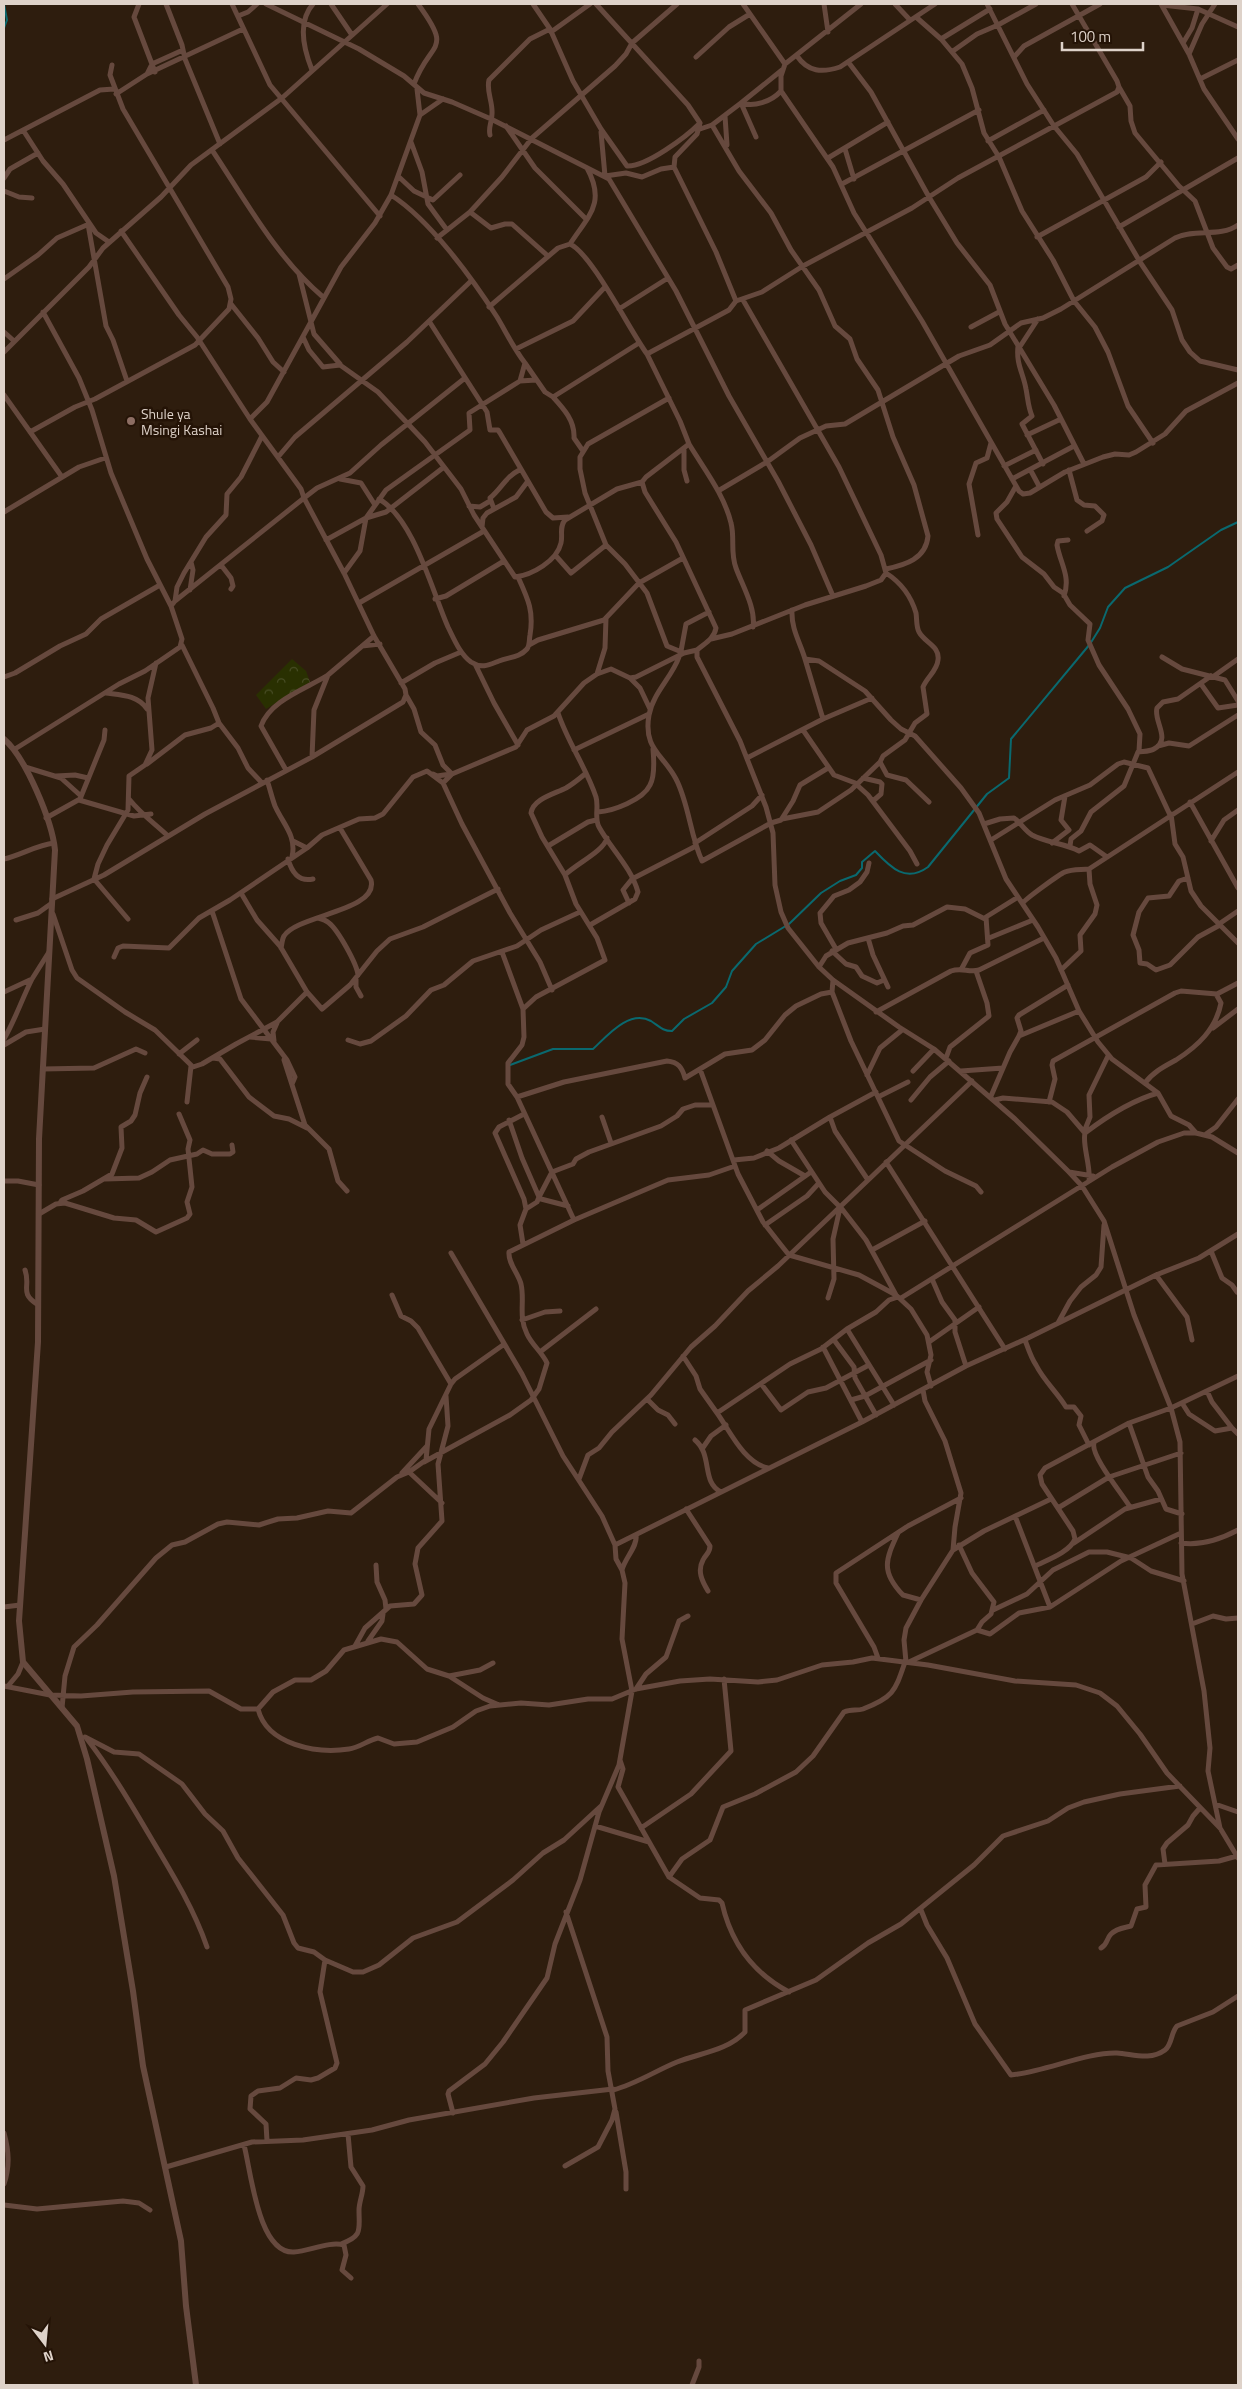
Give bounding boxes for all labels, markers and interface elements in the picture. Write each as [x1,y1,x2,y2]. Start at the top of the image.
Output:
scale bar [1062,20,1143,52]
text: 100 m [1070,25,1111,48]
place label: Shule ya Msingi Kashai [141,403,222,440]
marker: Shule ya Msingi Kashai [125,415,137,427]
north arrow [20,2319,70,2369]
text: N [41,2346,56,2368]

